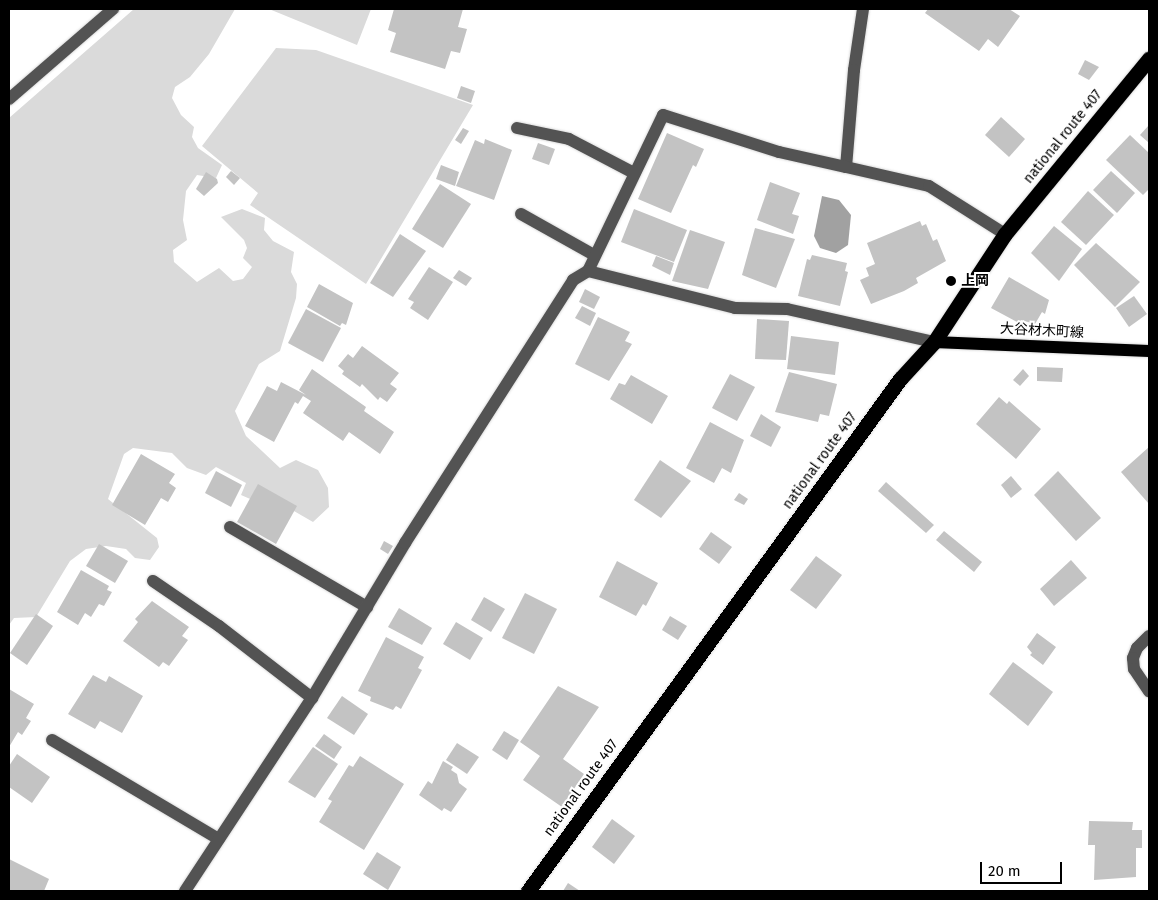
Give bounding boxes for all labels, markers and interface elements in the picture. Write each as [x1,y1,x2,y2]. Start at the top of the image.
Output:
street label: national route 407 [1020,87,1106,187]
place label: 上岡 [961,273,989,289]
marker: 上岡 [945,275,957,287]
street label: 大谷材木町線 [1000,320,1084,342]
street label: national route 407 [779,409,861,513]
street label: national route 407 [540,736,622,840]
scale bar [983,852,1066,884]
text: 20 m [988,862,1021,880]

